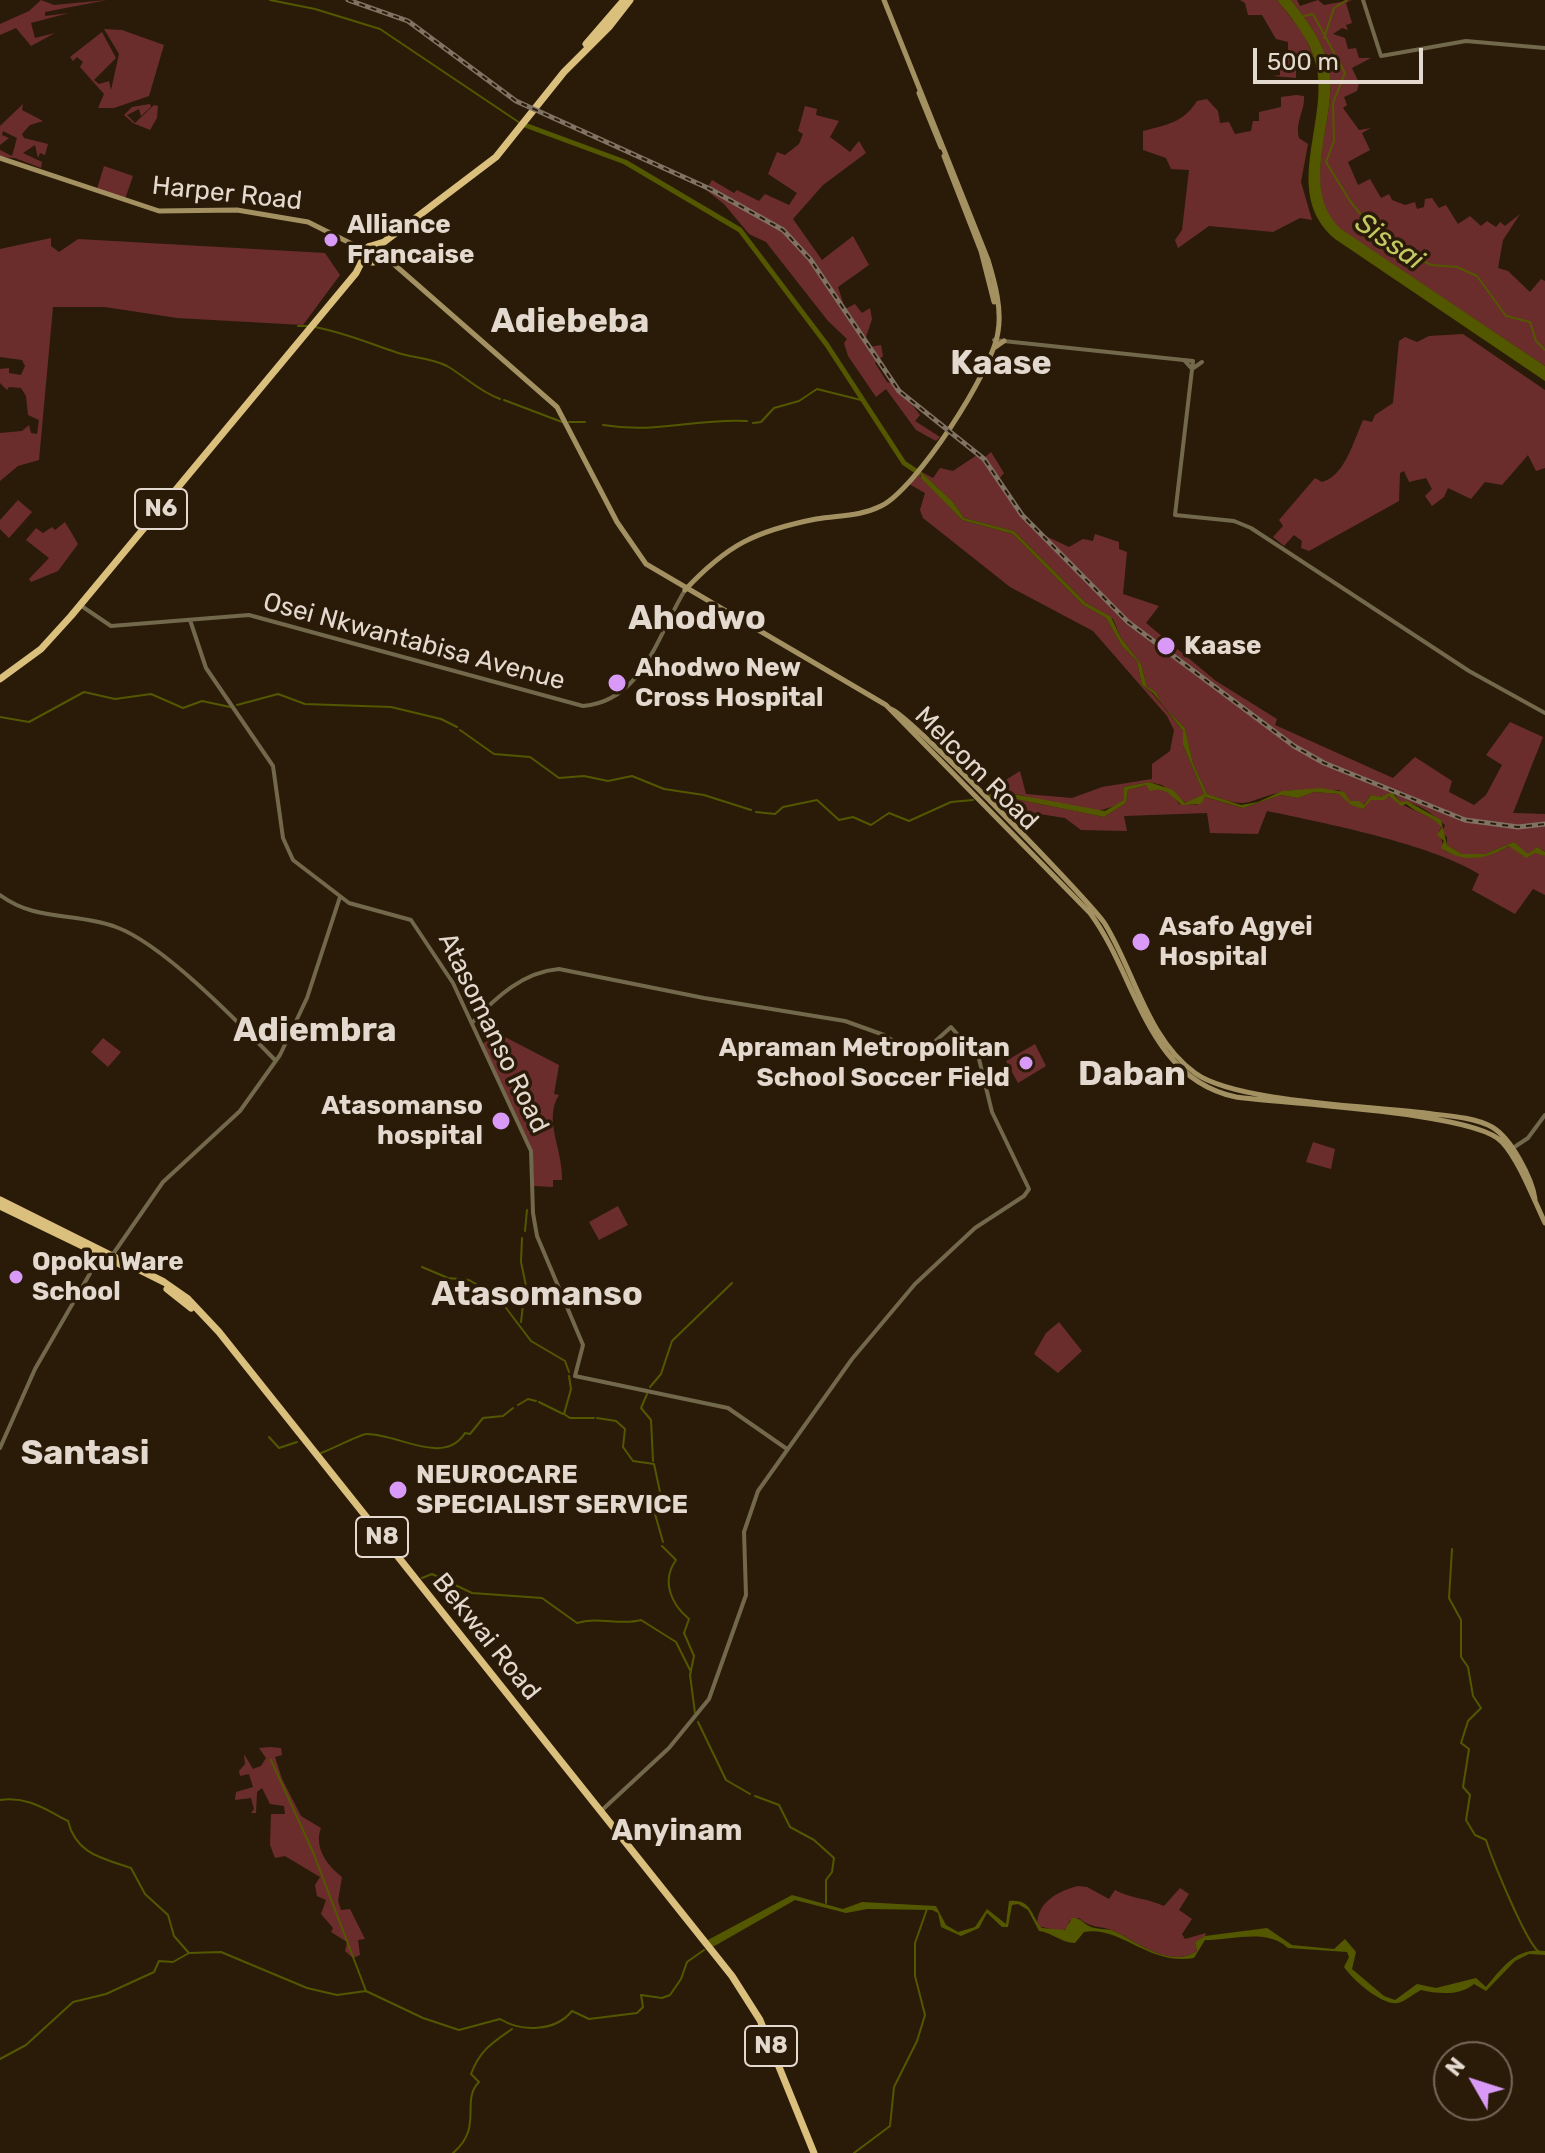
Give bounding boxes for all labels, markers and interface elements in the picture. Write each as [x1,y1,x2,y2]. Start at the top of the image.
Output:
scale bar [1257,32,1427,82]
text: 500 m [1267,48,1339,76]
street label: Harper Road [150,171,304,217]
water label: Sissai [1348,206,1430,278]
place label: Alliance Francaise [347,209,474,270]
marker: Alliance Francaise [322,231,340,249]
district label: Adiebeba [491,302,649,342]
district label: Kaase [950,344,1052,384]
road number: N6 [135,489,187,529]
street label: Osei Nkwantabisa Avenue [260,587,568,697]
district label: Ahodwo [628,599,766,639]
place label: Kaase [1184,630,1262,662]
marker: Kaase [1155,635,1177,657]
place label: Ahodwo New Cross Hospital [635,652,824,714]
marker: Ahodwo New Cross Hospital [606,672,628,694]
street label: Melcom Road [908,701,1044,837]
place label: Asafo Agyei Hospital [1159,911,1313,972]
street label: Atasomanso Road [431,928,555,1138]
marker: Asafo Agyei Hospital [1130,931,1152,953]
district label: Adiembra [233,1011,397,1051]
place label: Apraman Metropolitan School Soccer Field [719,1032,1010,1094]
marker: Apraman Metropolitan School Soccer Field [1017,1054,1035,1072]
district label: Daban [1078,1055,1186,1095]
place label: Atasomanso hospital [321,1090,483,1152]
marker: Atasomanso hospital [490,1110,512,1132]
place label: Opoku Ware School [32,1246,184,1308]
marker: Opoku Ware School [7,1268,25,1286]
district label: Atasomanso [431,1275,643,1315]
district label: Santasi [21,1434,149,1474]
place label: NEUROCARE SPECIALIST SERVICE [416,1459,688,1520]
marker: NEUROCARE SPECIALIST SERVICE [387,1479,409,1501]
road number: N8 [356,1517,408,1557]
street label: Bekwai Road [425,1567,547,1707]
district label: Anyinam [611,1813,743,1849]
road number: N8 [745,2026,797,2066]
north arrow [1433,2041,1513,2121]
text: N [1440,2052,1471,2081]

